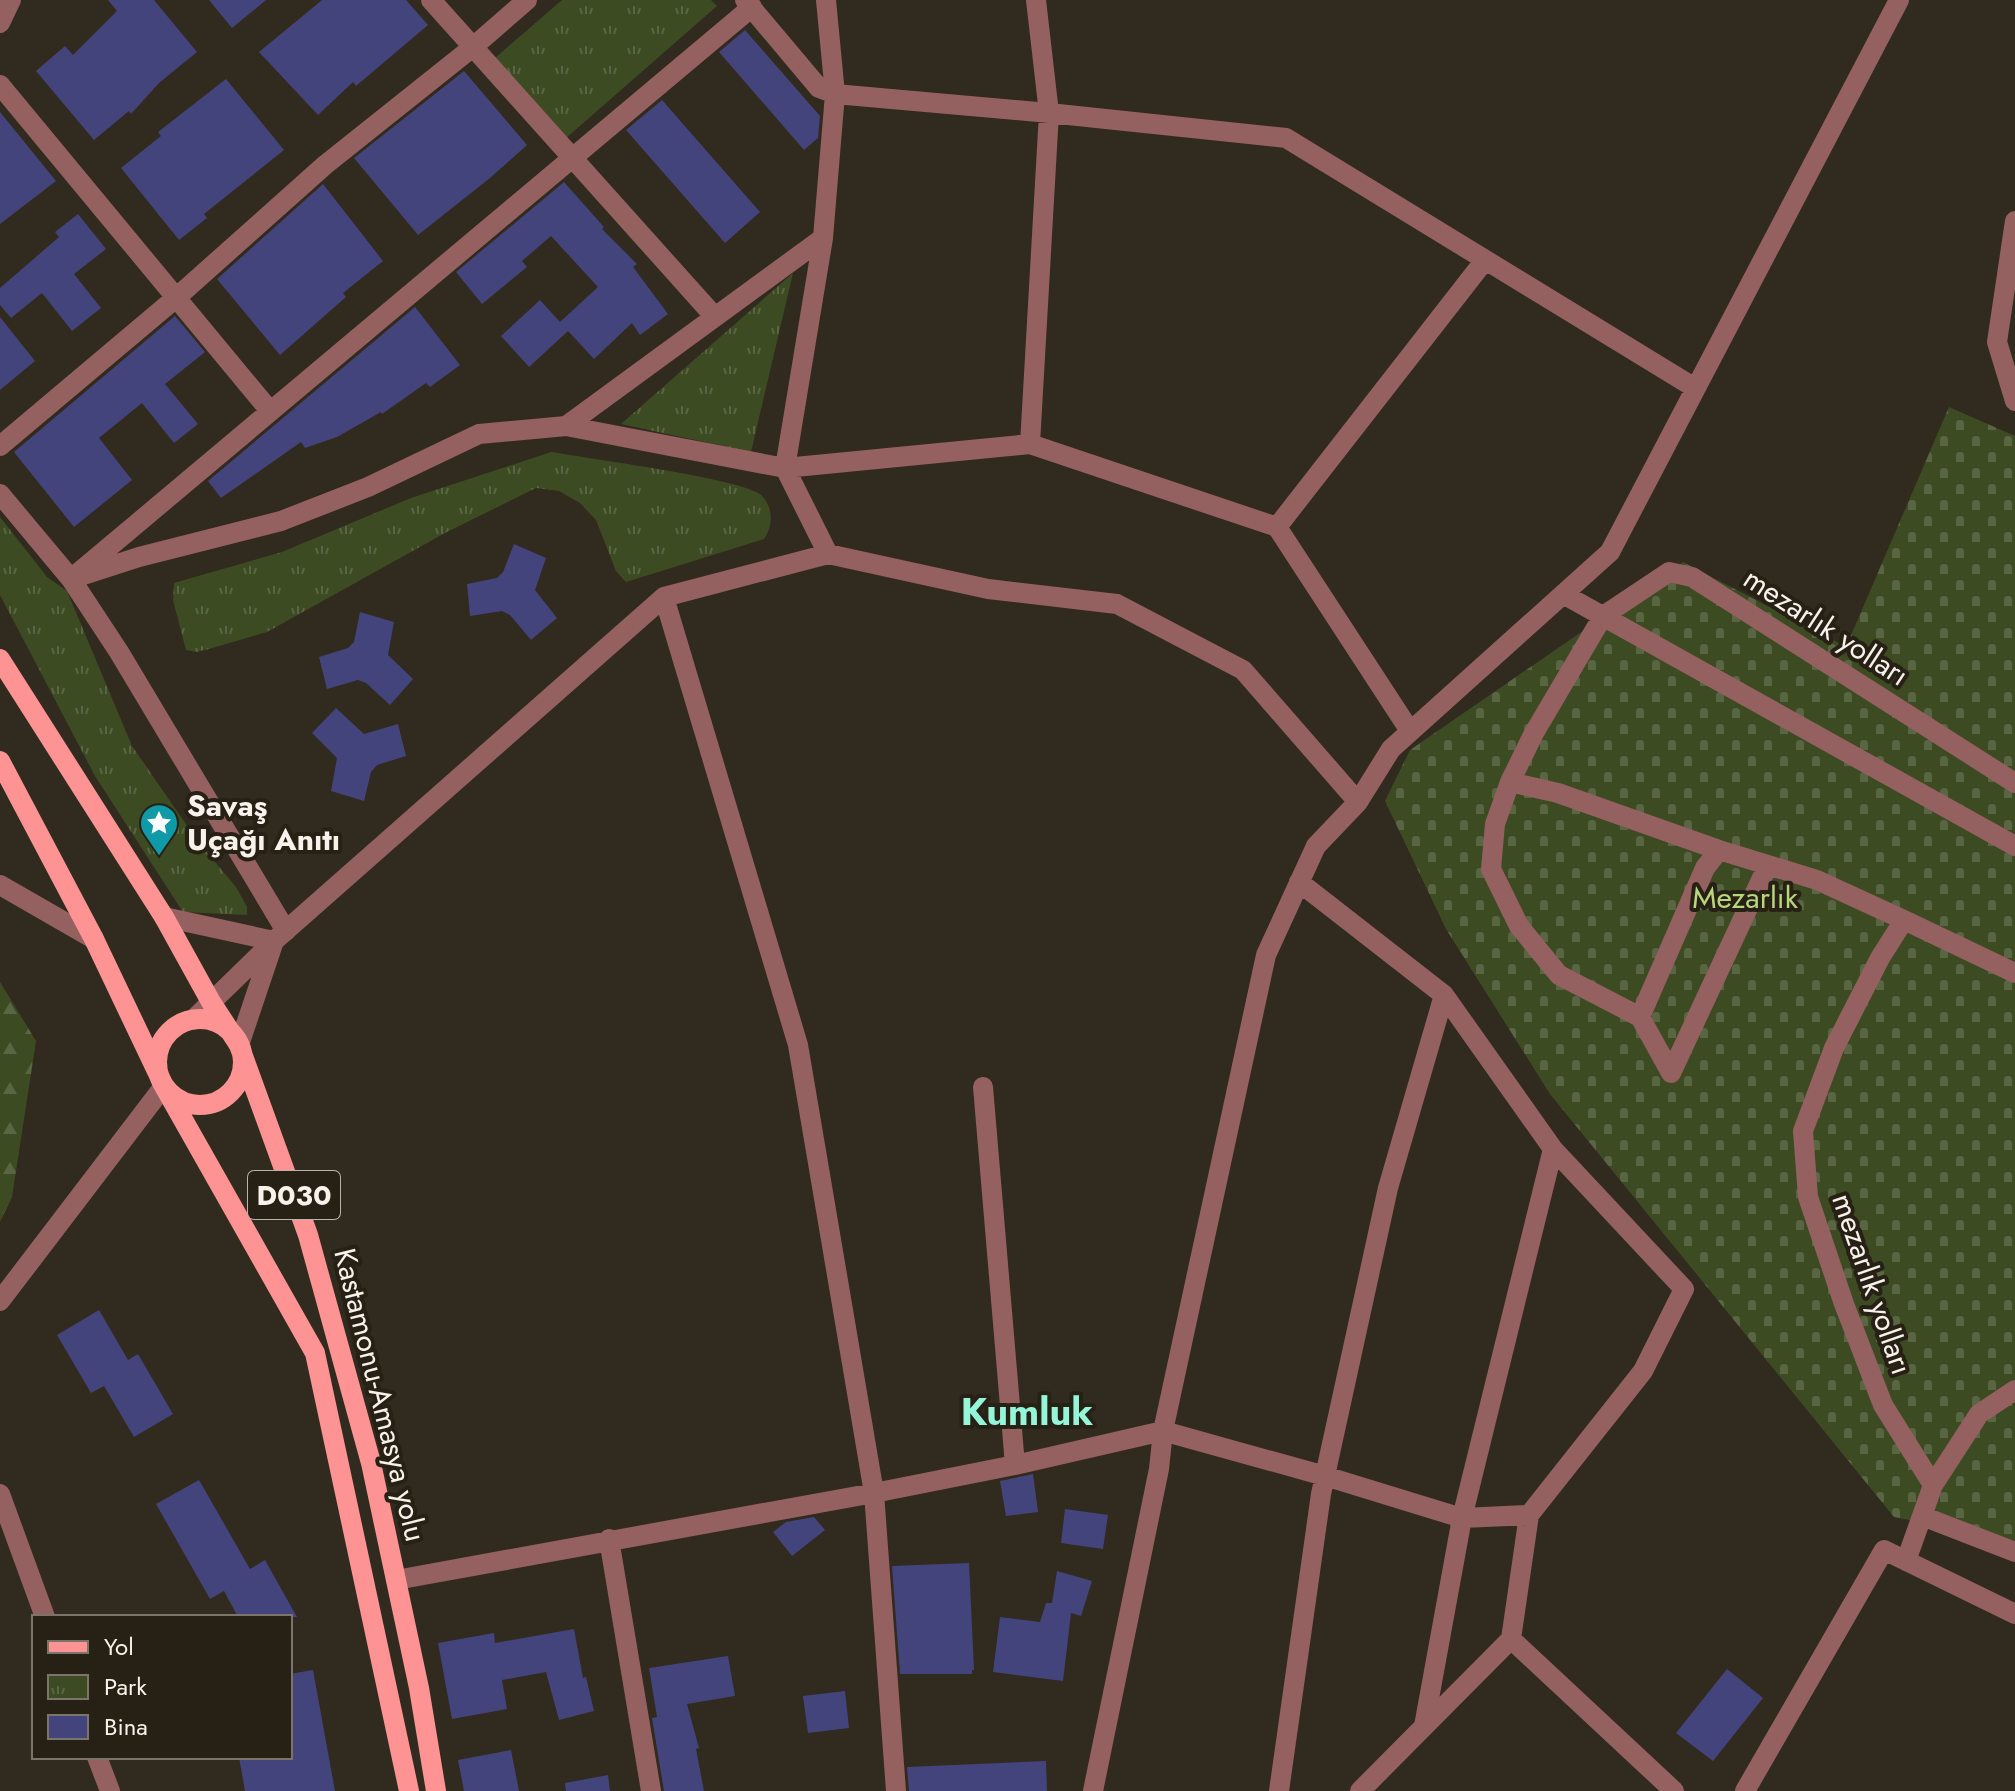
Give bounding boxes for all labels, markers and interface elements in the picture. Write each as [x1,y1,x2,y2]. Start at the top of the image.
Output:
street label: mezarlık yolları [1735,557,1917,696]
place label: Savaş Uçağı Anıtı [187,784,340,861]
place icon: Savaş Uçağı Anıtı [138,802,180,857]
park label: Mezarlık [1692,876,1799,919]
road number: D030 [248,1171,340,1219]
street label: mezarlık yolları [1821,1187,1924,1380]
street label: Kastamonu-Amasya yolu [323,1244,438,1546]
district label: Kumluk [961,1384,1093,1439]
legend [32,1615,292,1759]
text: Yol [104,1629,134,1664]
text: Park [104,1669,147,1704]
text: Bina [104,1709,148,1744]

